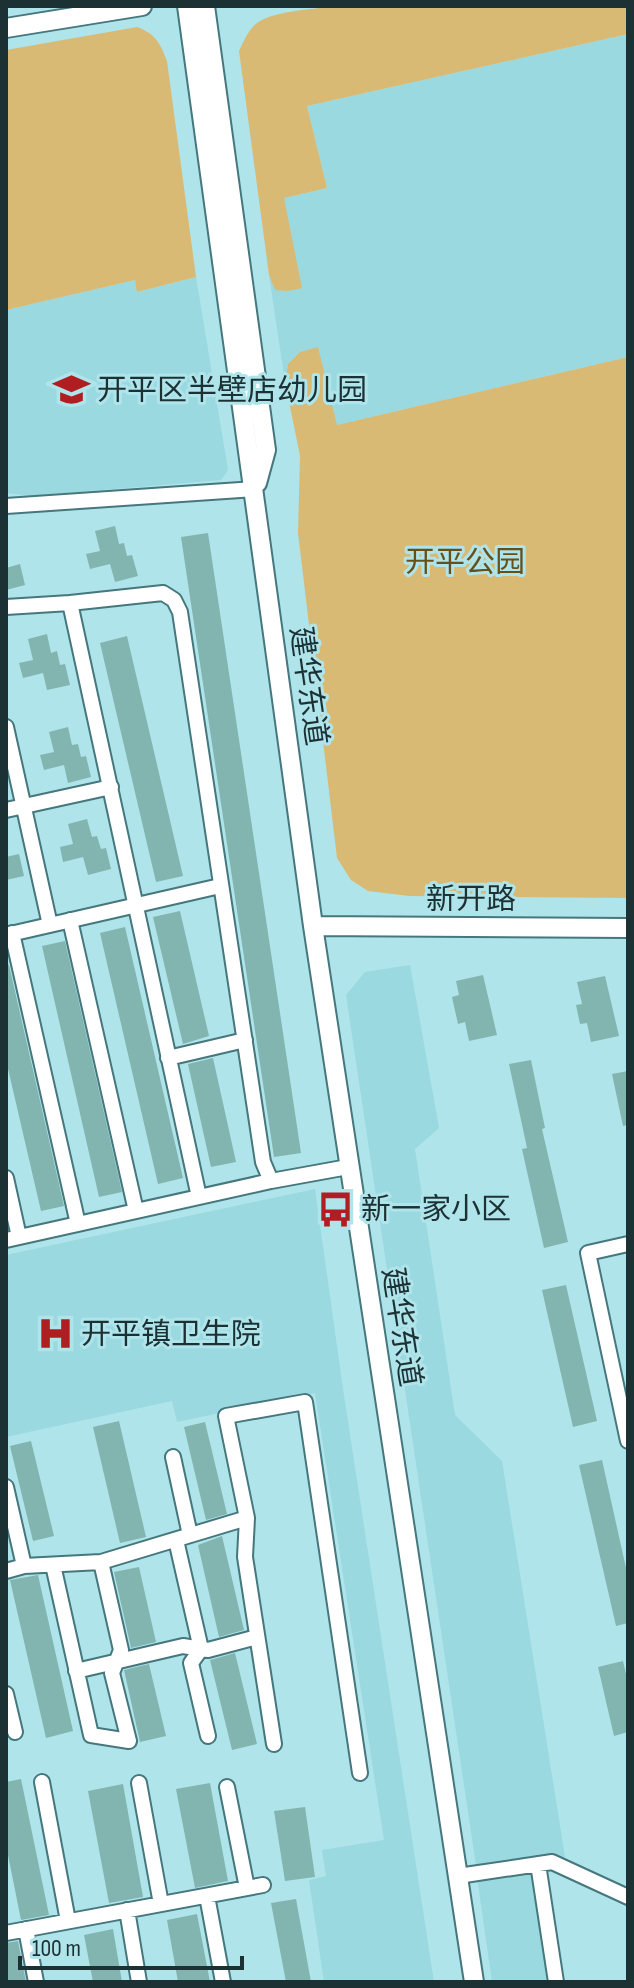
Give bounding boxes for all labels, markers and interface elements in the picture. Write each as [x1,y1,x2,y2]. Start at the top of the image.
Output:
school or university icon: 开平区半壁店幼儿园 [52,371,90,409]
place label: 开平区半壁店幼儿园 [97,373,367,409]
park label: 开平公园 [405,545,525,581]
street label: 建华东道 [282,624,334,748]
street label: 新开路 [426,882,516,918]
bus stop icon: 新一家小区 [316,1190,354,1228]
place label: 新一家小区 [361,1192,511,1228]
street label: 建华东道 [374,1265,428,1389]
hospital icon: 开平镇卫生院 [36,1315,74,1353]
place label: 开平镇卫生院 [81,1317,261,1353]
scale bar [20,1920,242,1970]
text: 100 m [32,1934,81,1963]

